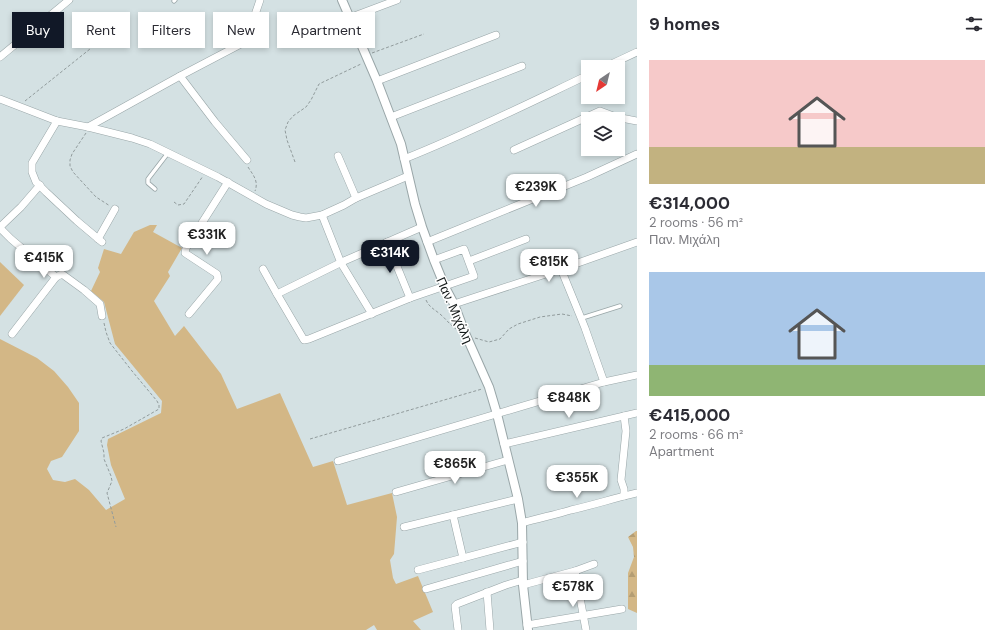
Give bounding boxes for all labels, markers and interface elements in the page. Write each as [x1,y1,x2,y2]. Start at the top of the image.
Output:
chip: Buy [12,12,64,48]
chip: Rent [72,12,130,48]
chip: Filters [138,12,205,48]
chip: New [213,12,269,48]
chip: Apartment [277,12,375,48]
text: 9 homes [649,13,720,35]
icon: filters [963,13,985,35]
north arrow [581,60,625,104]
map controls [581,60,625,156]
icon: home [781,86,853,158]
button: layers [581,112,625,156]
pin: €239K [508,174,564,208]
text: €239K [515,178,557,195]
text: €314,000 [649,192,730,214]
text: 2 rooms · 56 m² [649,214,743,231]
pin: €331K [179,222,235,256]
text: €331K [187,226,227,243]
text: Παν. Μιχάλη [649,231,720,248]
pin: €314K [362,240,418,274]
text: €314K [370,244,410,261]
pin: €415K [16,245,72,279]
text: €415K [24,249,64,266]
pin: €815K [521,249,577,283]
text: €815K [529,253,569,270]
street label: Παν. Μιχάλη [432,274,477,346]
icon: home [781,298,853,370]
pin: €848K [541,385,597,419]
text: €848K [547,389,591,406]
text: €415,000 [649,404,730,426]
text: 2 rooms · 66 m² [649,426,743,443]
text: Apartment [649,443,714,460]
pin: €865K [427,451,483,485]
text: €865K [433,455,477,472]
pin: €355K [549,465,605,499]
text: €355K [556,469,598,486]
pin: €578K [545,574,601,608]
text: €578K [552,578,594,595]

